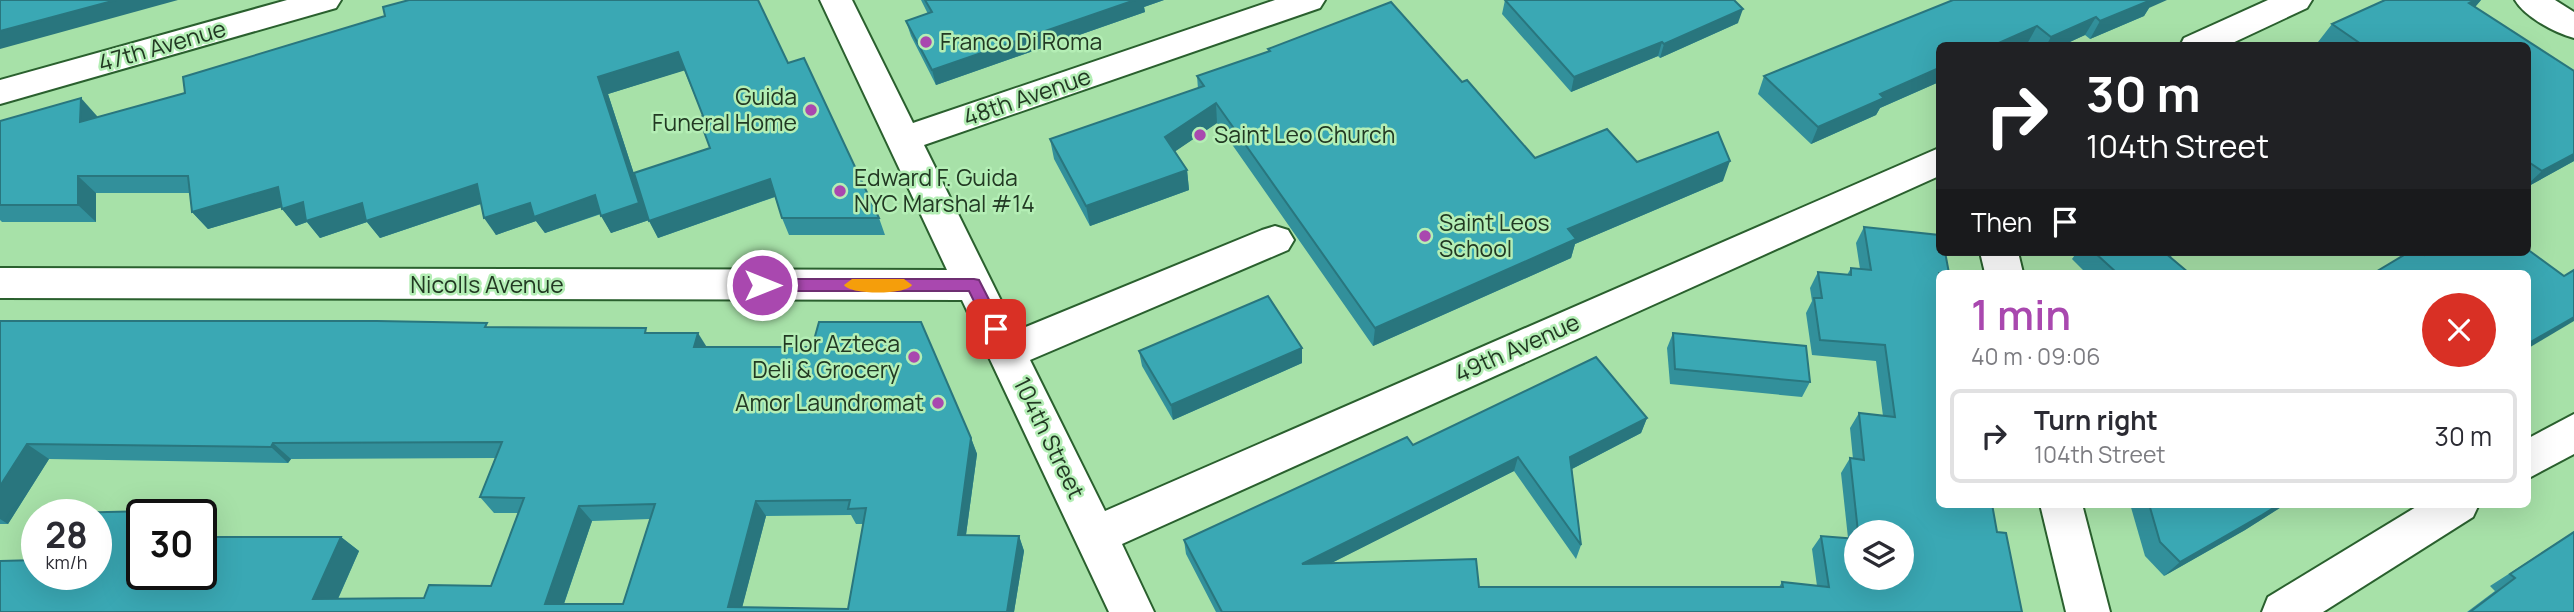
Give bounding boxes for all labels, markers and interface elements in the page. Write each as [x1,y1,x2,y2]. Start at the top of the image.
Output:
street label: 47th Avenue [94,12,229,79]
place label: Franco Di Roma [940,25,1102,57]
marker: Franco Di Roma [918,34,934,50]
street label: 48th Avenue [959,59,1095,133]
text: 30 m [2086,60,2201,127]
icon: right [1971,70,2062,161]
place label: Guida Funeral Home [652,80,797,138]
marker: Guida Funeral Home [803,102,819,118]
place label: Saint Leo Church [1214,118,1395,150]
text: 104th Street [2086,124,2269,168]
marker: Saint Leo Church [1192,127,1208,143]
place label: Edward F. Guida NYC Marshal #14 [854,161,1035,219]
marker: Edward F. Guida NYC Marshal #14 [832,183,848,199]
icon: arrive [2046,203,2084,241]
text: Then [1971,204,2032,240]
place label: Saint Leos School [1439,206,1550,264]
marker: Saint Leos School [1417,228,1433,244]
position arrow [725,248,799,322]
street label: Nicolls Avenue [410,268,564,300]
text: 1 min [1971,285,2071,343]
button: close [2422,293,2496,367]
pin [966,299,1026,359]
street label: 49th Avenue [1449,305,1584,389]
icon: arrive [977,310,1015,348]
place label: Flor Azteca Deli & Grocery [752,327,900,385]
text: 40 m · 09:06 [1971,340,2101,372]
marker: Flor Azteca Deli & Grocery [906,349,922,365]
street label: 104th Street [1007,371,1093,504]
place label: Amor Laundromat [735,386,924,418]
marker: Amor Laundromat [930,395,946,411]
text: Turn right [2034,402,2158,438]
icon: right [1975,417,2013,455]
text: 30 m [2435,418,2492,454]
text: 104th Street [2034,438,2166,470]
speed limit sign: 30 [126,499,217,590]
text: 28 [45,511,88,559]
map controls [1844,520,1914,590]
button: layers [1844,520,1914,590]
text: km/h [46,550,87,574]

